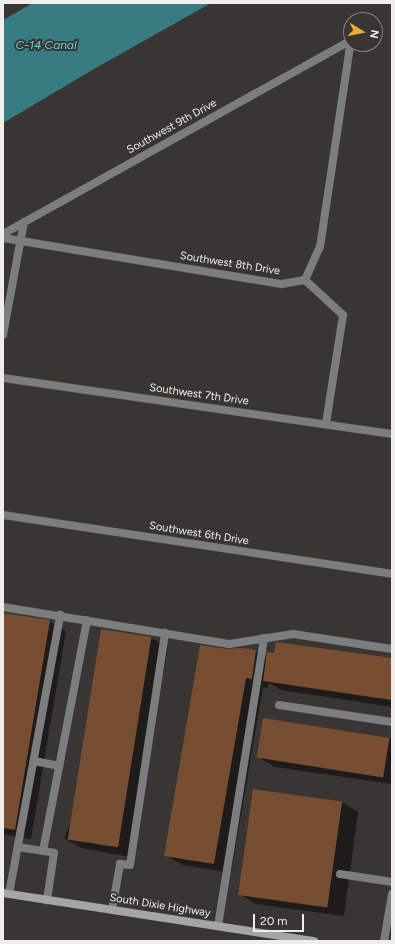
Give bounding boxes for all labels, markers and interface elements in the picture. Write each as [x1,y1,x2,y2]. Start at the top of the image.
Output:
north arrow [343,12,383,52]
text: N [367,29,381,39]
water label: C-14 Canal [15,39,77,53]
street label: Southwest 9th Drive [125,97,219,157]
street label: Southwest 8th Drive [179,250,281,278]
street label: Southwest 7th Drive [148,381,250,409]
street label: Southwest 6th Drive [148,520,250,548]
street label: South Dixie Highway [109,892,211,920]
scale bar [255,906,306,932]
text: 20 m [260,914,288,928]

